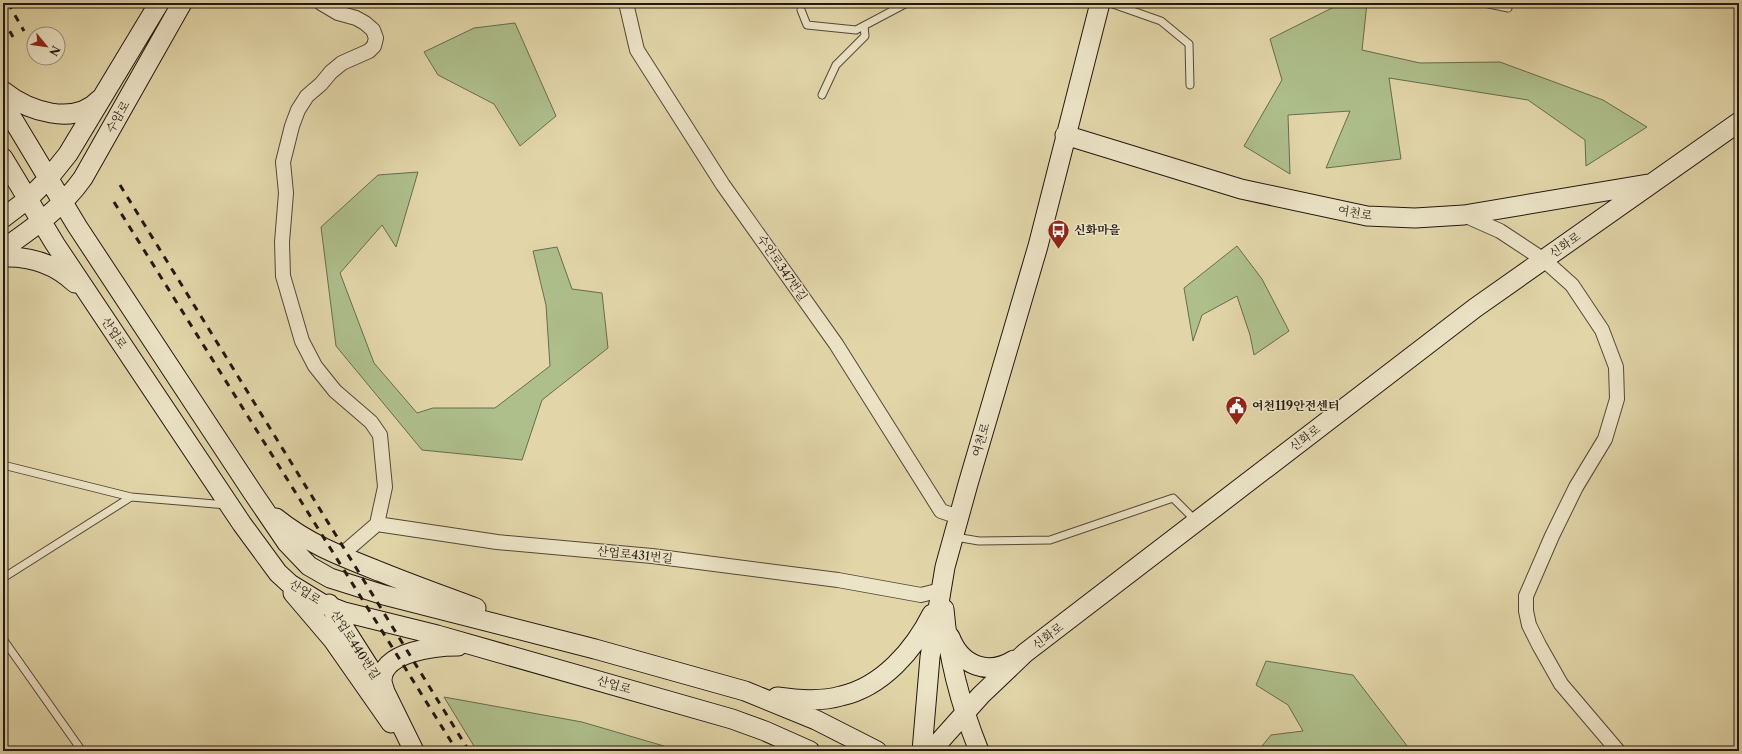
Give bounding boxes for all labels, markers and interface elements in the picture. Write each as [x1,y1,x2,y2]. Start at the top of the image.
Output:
north arrow [26,26,66,66]
text: N [46,43,63,59]
street label: 수암로 [102,98,133,136]
street label: 여천로 [1337,202,1374,223]
bus stop icon: 신화마을 [1046,217,1072,250]
place label: 신화마을 [1074,222,1121,237]
street label: 신화로 [1546,228,1584,261]
street label: 수안로347번길 [754,232,811,304]
street label: 산업로 [98,314,131,352]
public building icon: 여천119안전센터 [1224,393,1250,426]
place label: 여천119안전센터 [1252,398,1340,413]
street label: 여천로 [969,421,993,459]
street label: 신화로 [1286,421,1323,454]
street label: 산업로431번길 [596,543,674,566]
street label: 산업로 [287,576,324,608]
street label: 산업로440번길 [327,607,383,682]
street label: 신화로 [1029,619,1066,652]
street label: 산업로 [595,673,633,697]

